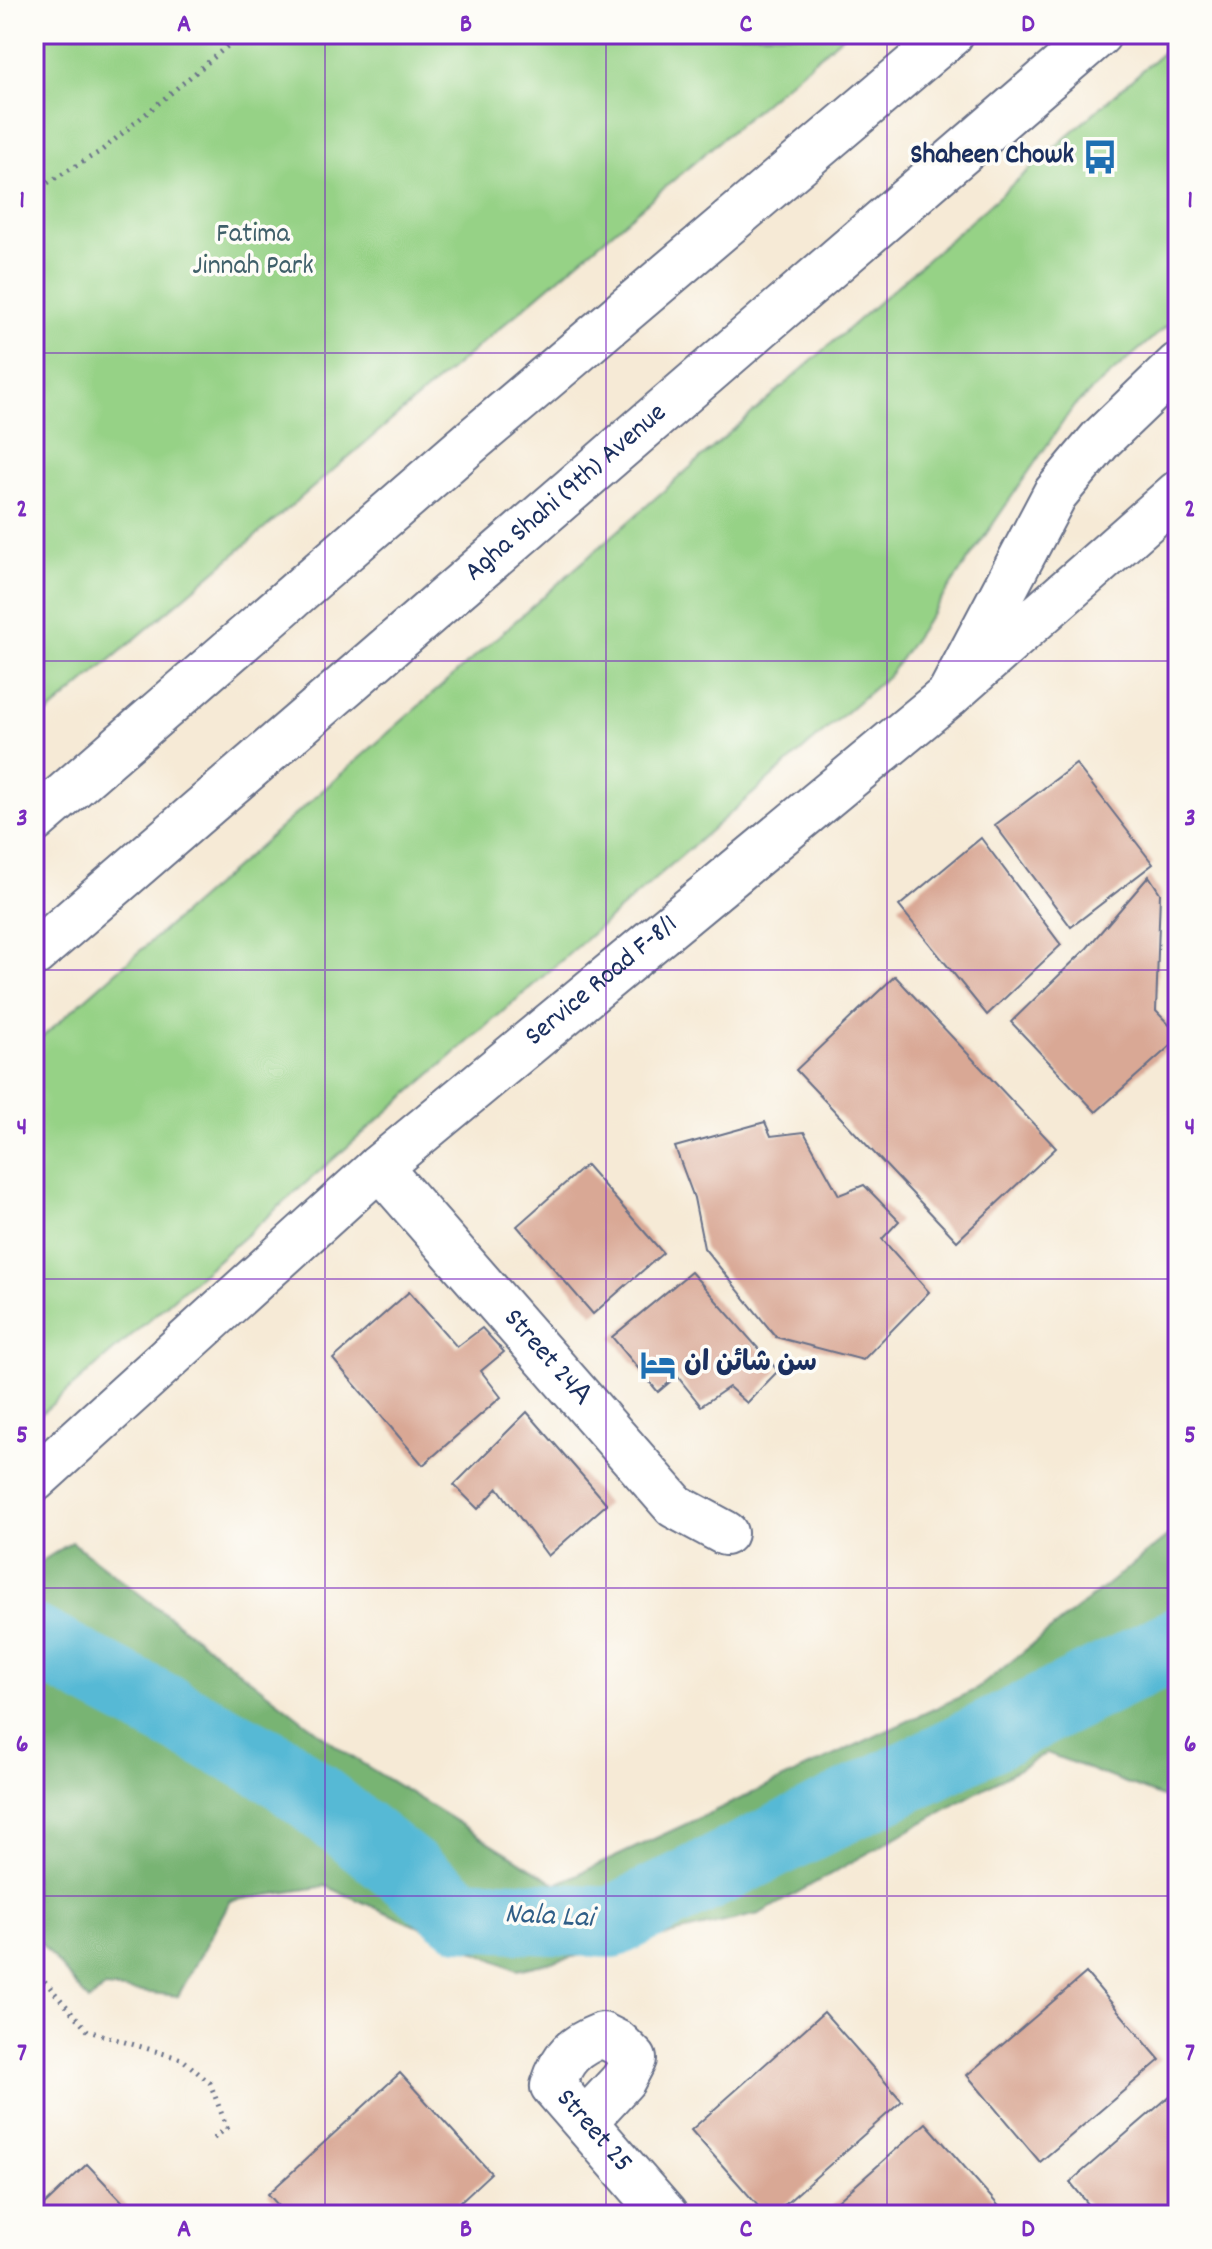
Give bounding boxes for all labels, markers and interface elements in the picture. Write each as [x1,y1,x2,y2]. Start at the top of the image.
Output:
text: A [177,7,191,44]
text: B [460,7,472,44]
text: C [740,7,753,44]
text: D [1021,7,1035,44]
place label: Shaheen Chowk [910,137,1074,177]
bus stop icon: Shaheen Chowk [1081,138,1119,176]
text: 1 [19,183,25,220]
text: 1 [1187,183,1193,220]
park label: Fatima Jinnah Park [192,216,314,288]
street label: Agha Shahi (9th) Avenue [457,395,677,593]
text: 2 [16,492,28,529]
text: 2 [1184,492,1196,529]
text: 3 [16,801,28,838]
text: 3 [1184,801,1196,838]
street label: Service Road F-8/1 [517,907,688,1057]
text: 4 [17,1110,27,1147]
text: 4 [1185,1110,1195,1147]
street label: Street 24Α [492,1301,600,1416]
place label: سن شائن ان [684,1345,817,1385]
hotel icon: سن شائن ان [639,1346,677,1384]
text: 5 [16,1418,28,1455]
text: 5 [1184,1418,1196,1455]
text: 6 [16,1727,28,1764]
text: 6 [1184,1727,1196,1764]
water label: Nala Lai [504,1894,599,1942]
text: 7 [17,2036,27,2073]
text: 7 [1185,2036,1195,2073]
street label: Street 25 [545,2081,641,2183]
text: A [177,2212,191,2249]
text: B [460,2212,472,2249]
text: C [740,2212,753,2249]
text: D [1021,2212,1035,2249]

